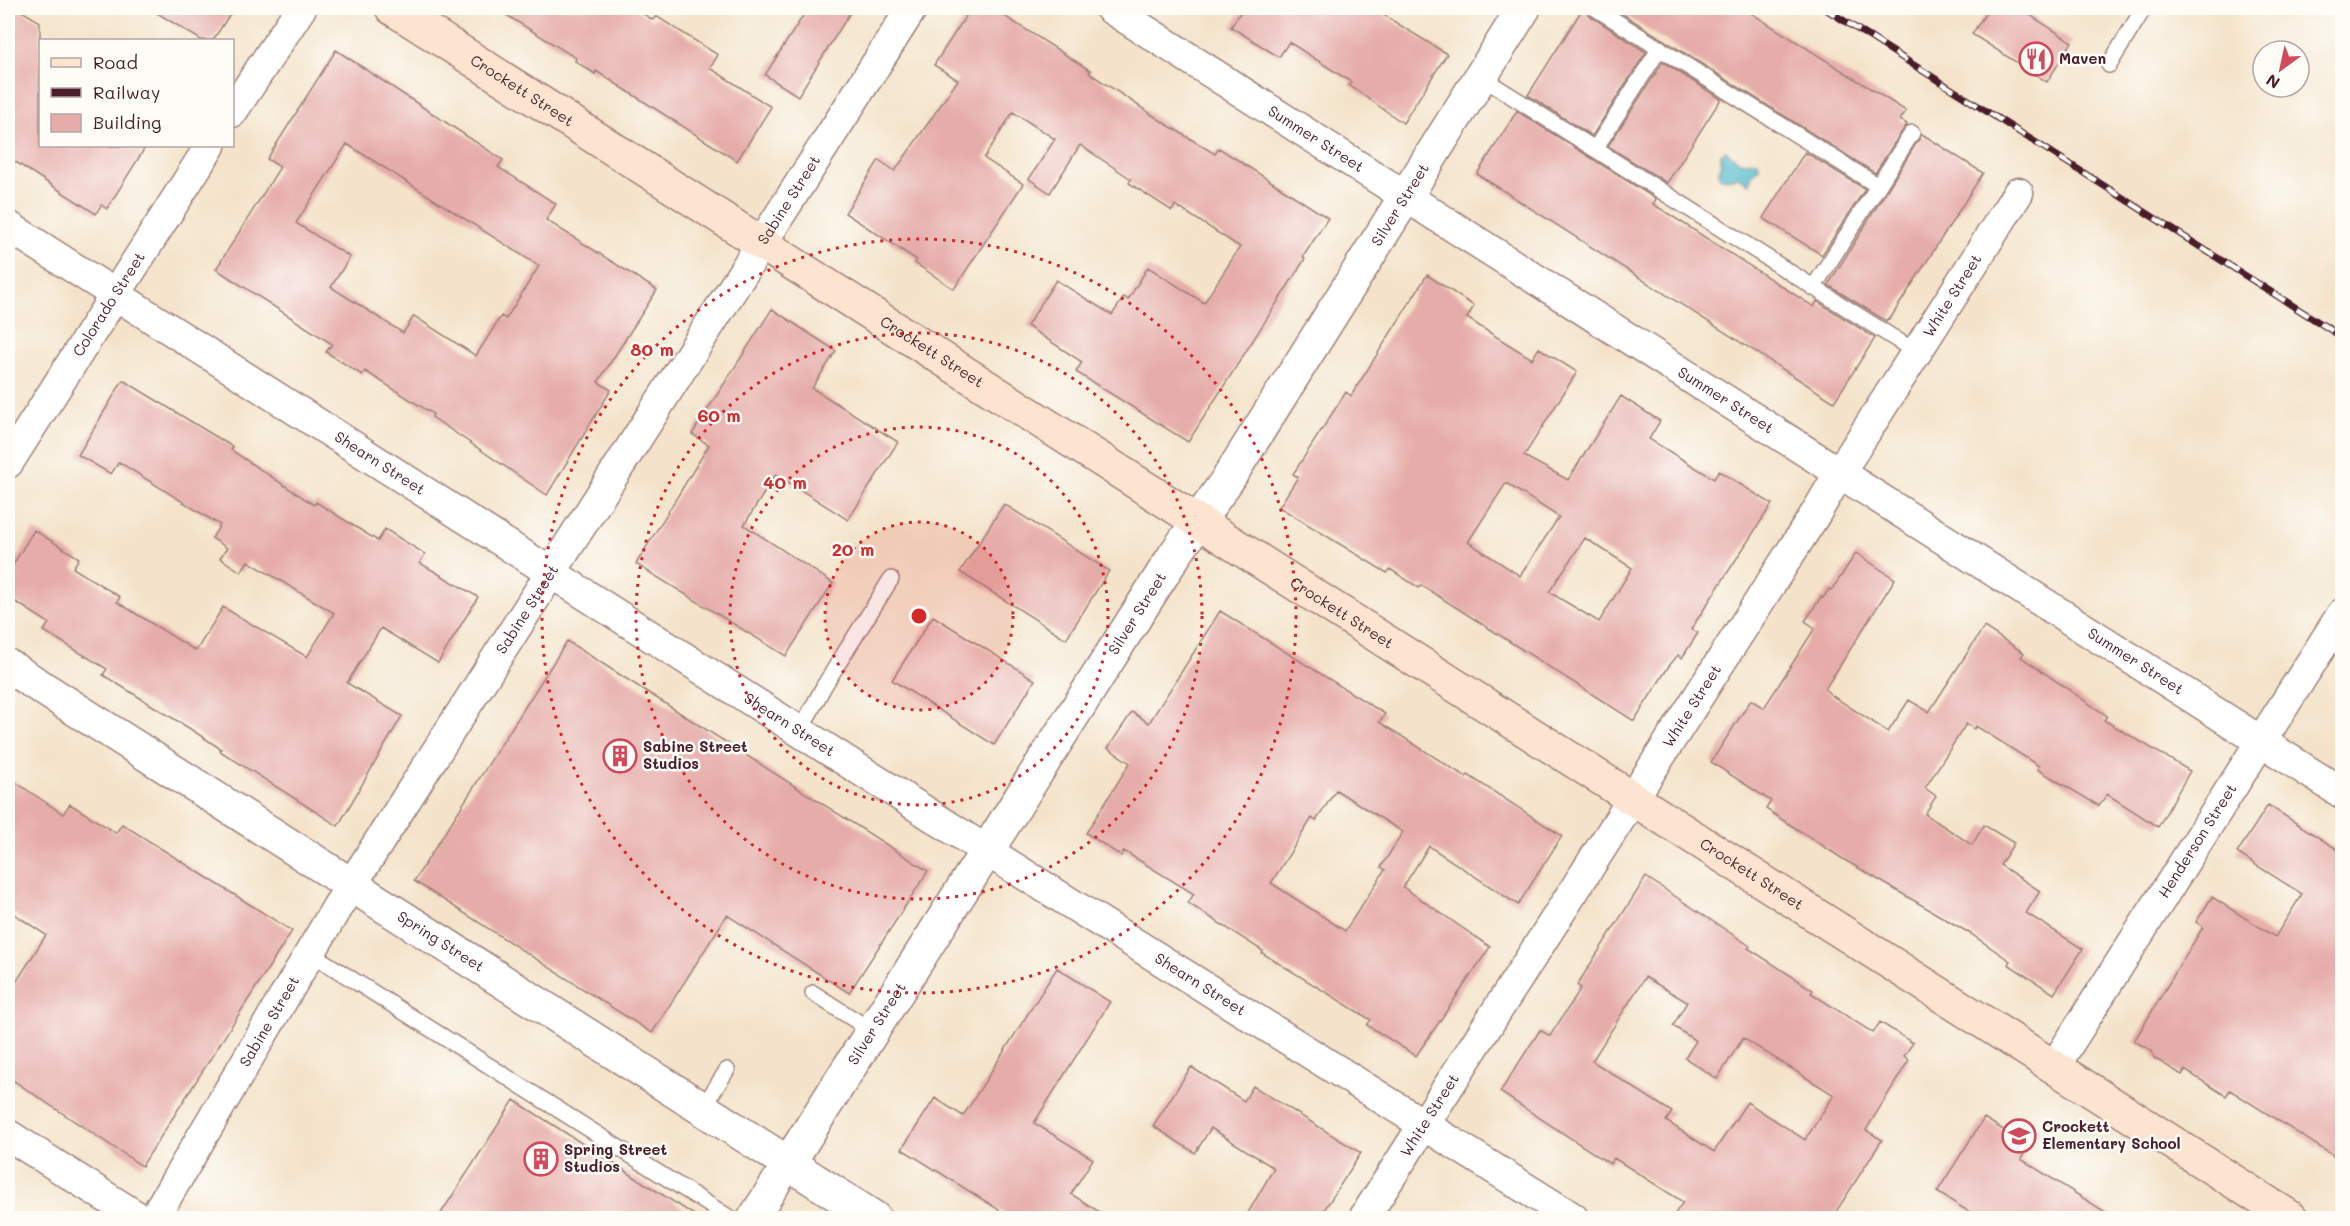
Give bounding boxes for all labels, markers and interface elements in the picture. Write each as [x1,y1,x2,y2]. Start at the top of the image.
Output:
legend [39,39,234,147]
north arrow [2251,39,2311,99]
restaurant icon: Maven [2018,41,2054,77]
place label: Maven [2059,48,2106,68]
street label: Crockett Street [467,49,578,130]
text: Road [93,50,138,74]
text: N [2262,70,2283,94]
text: Railway [93,80,160,104]
street label: Summer Street [1265,100,1368,176]
text: Building [93,110,161,134]
street label: Sabine Street [752,151,824,248]
street label: Silver Street [1366,159,1433,250]
street label: Colorado Street [67,248,149,360]
street label: White Street [1918,250,1985,341]
street label: Crockett Street [877,311,988,391]
text: 80 m [630,337,674,361]
street label: Summer Street [1674,361,1778,437]
text: 60 m [697,403,741,427]
street label: Shearn Street [331,426,429,499]
text: 40 m [763,470,807,494]
text: 20 m [832,537,874,561]
street label: Sabine Street [491,561,563,657]
street label: Silver Street [1103,568,1170,658]
street label: Crockett Street [1287,572,1398,653]
centre of rings [909,606,929,626]
street label: Summer Street [2084,623,2188,699]
street label: White Street [1657,660,1725,751]
street label: Shearn Street [741,688,839,760]
place label: Sabine Street Studios [643,736,748,773]
building icon: Sabine Street Studios [602,738,638,774]
street label: Henderson Street [2153,779,2241,901]
street label: Crockett Street [1696,833,1808,914]
street label: Spring Street [394,906,488,976]
street label: Shearn Street [1151,948,1250,1020]
street label: Sabine Street [234,972,303,1070]
street label: Silver Street [842,978,910,1068]
street label: White Street [1395,1069,1463,1160]
place label: Crockett Elementary School [2042,1116,2181,1153]
school or university icon: Crockett Elementary School [2001,1118,2037,1154]
place label: Spring Street Studios [564,1139,667,1176]
building icon: Spring Street Studios [523,1141,559,1177]

